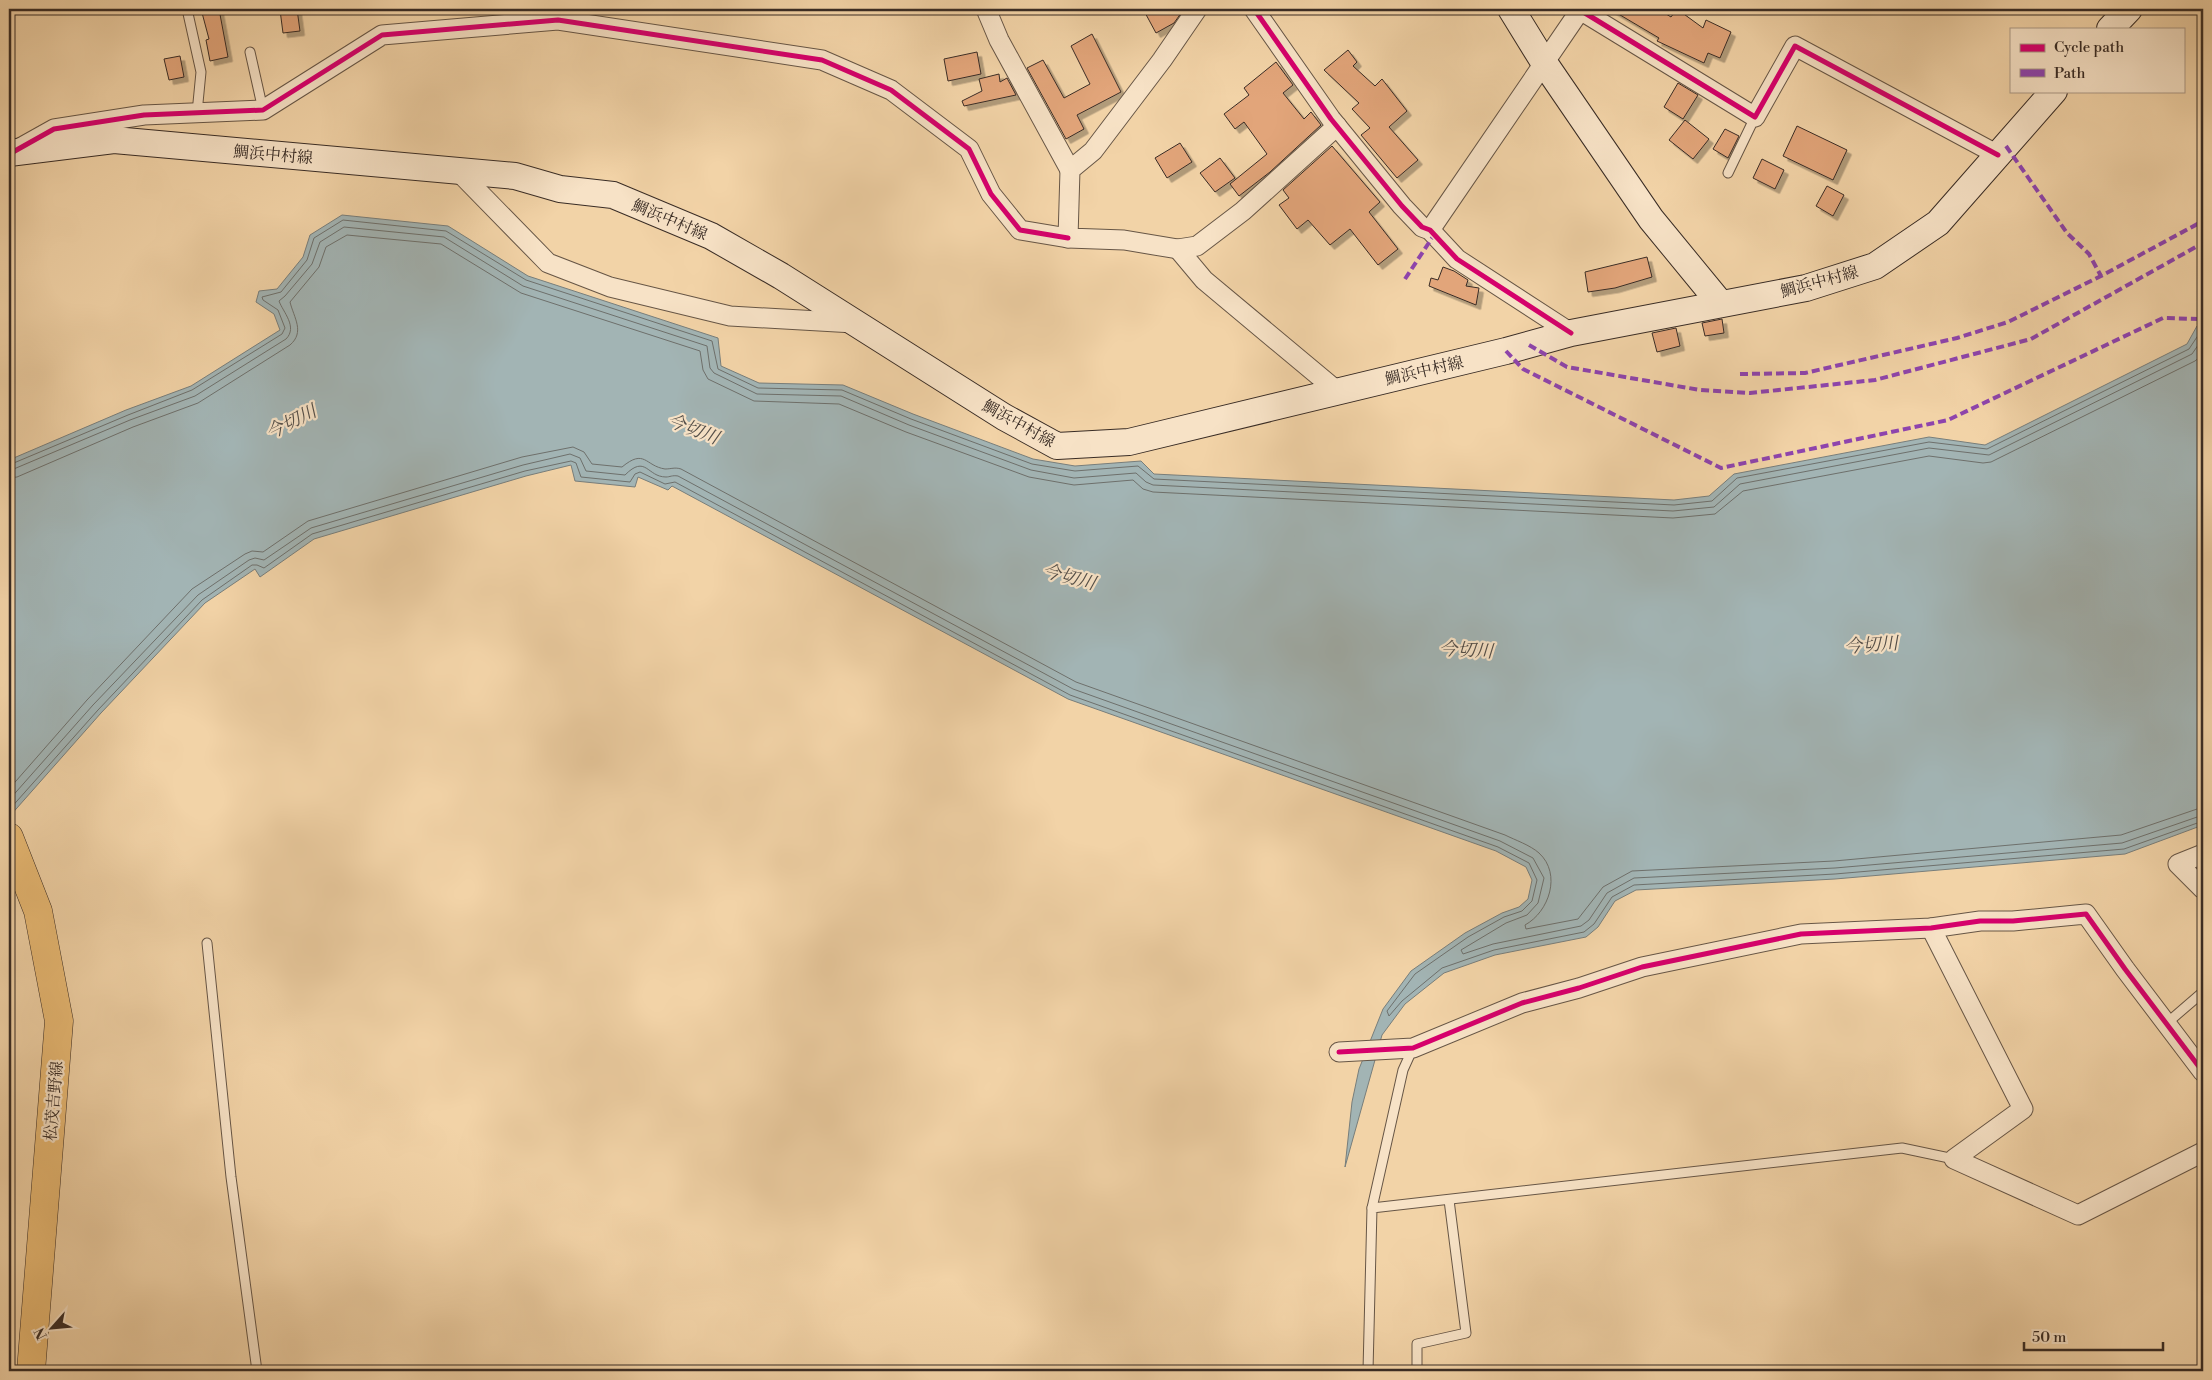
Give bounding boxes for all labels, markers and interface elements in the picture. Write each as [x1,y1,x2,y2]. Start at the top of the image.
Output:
legend [2010,28,2184,92]
text: Cycle path [2054,38,2124,57]
text: Path [2054,64,2086,83]
street label: 鯛浜中村線 [232,142,314,168]
street label: 鯛浜中村線 [629,195,710,245]
street label: 鯛浜中村線 [1778,262,1860,302]
street label: 鯛浜中村線 [1383,352,1465,390]
street label: 鯛浜中村線 [979,396,1058,452]
water label: 今切川 [262,399,322,445]
water label: 今切川 [663,409,724,451]
water label: 今切川 [1040,559,1100,596]
water label: 今切川 [1843,632,1901,659]
water label: 今切川 [1438,638,1496,664]
street label: 松茂吉野線 [41,1060,67,1142]
north arrow [28,1302,78,1352]
scale bar [2024,1320,2163,1352]
text: N [31,1324,52,1342]
text: 50 m [2032,1328,2066,1347]

